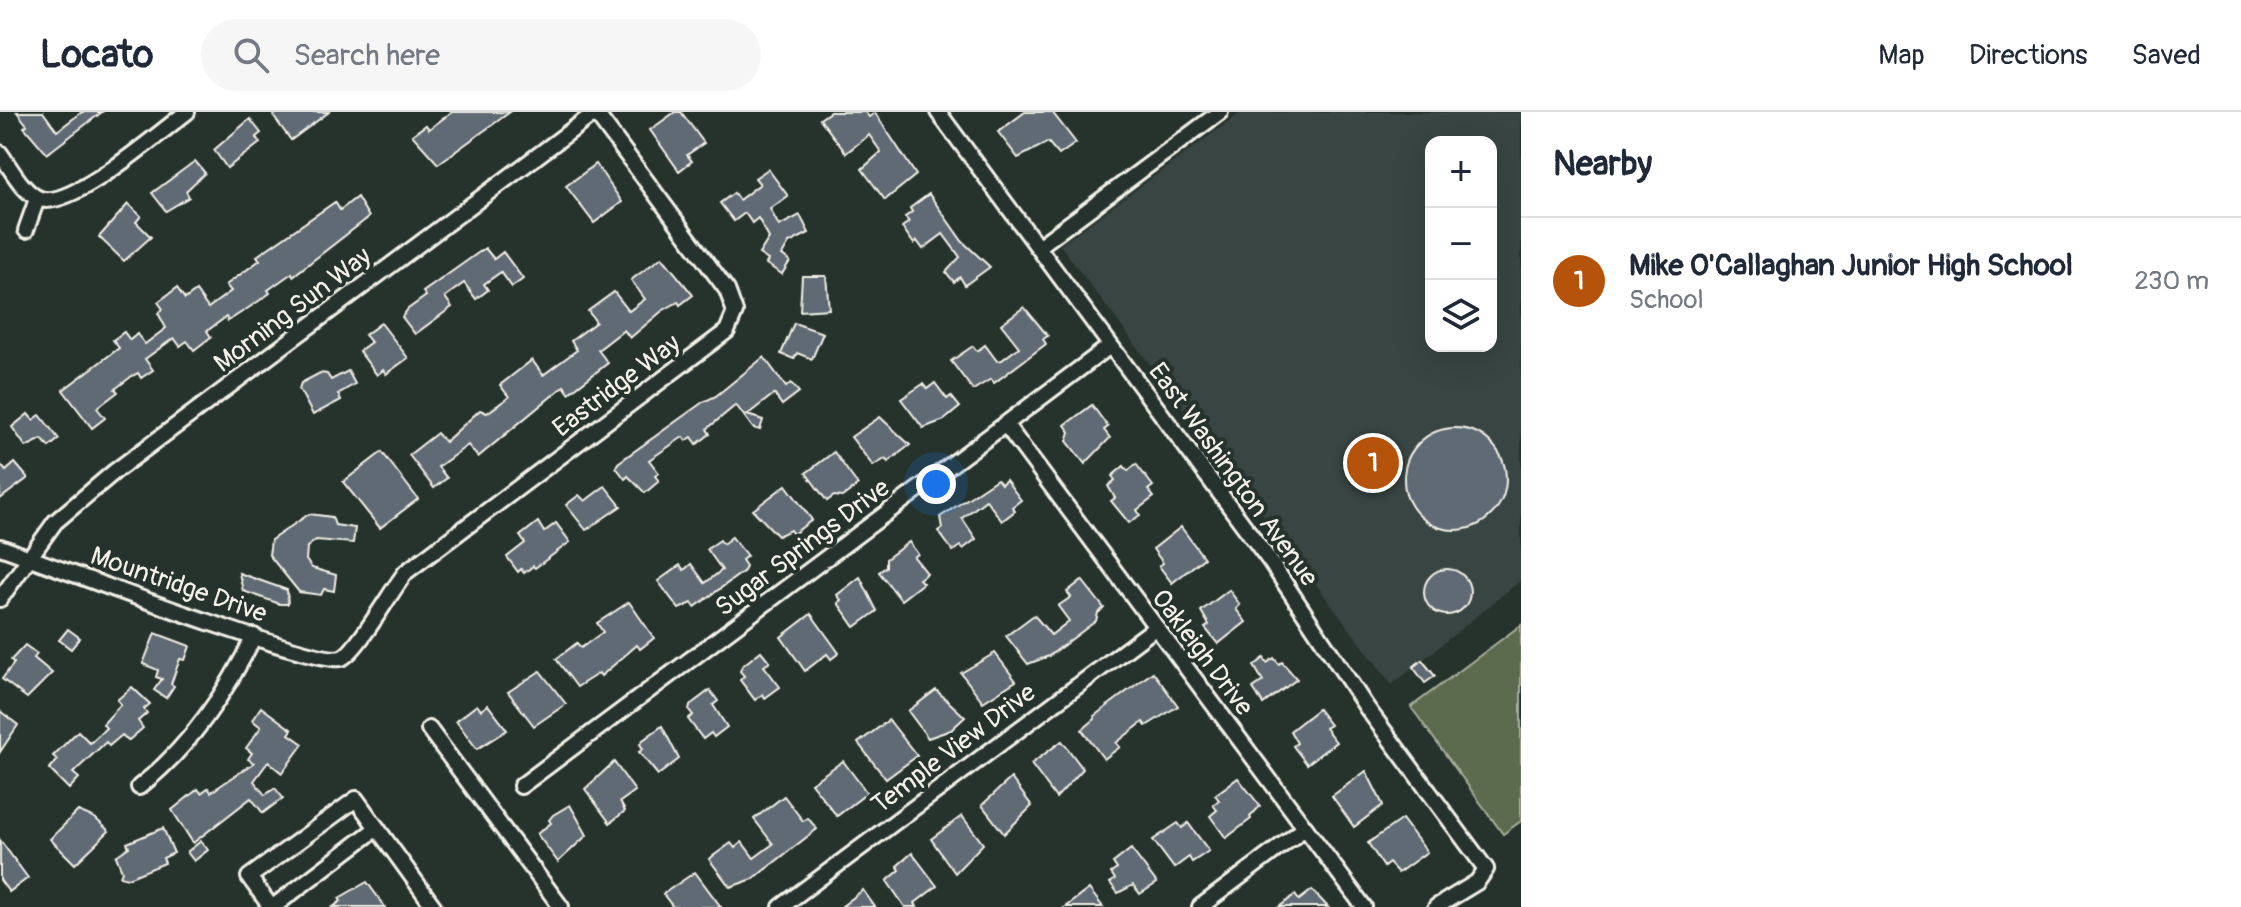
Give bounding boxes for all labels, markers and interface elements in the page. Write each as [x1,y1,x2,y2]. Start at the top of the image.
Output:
search box [201,19,761,91]
text: Locato [40,31,153,79]
icon: search [229,33,273,77]
text: Search here [293,37,440,74]
text: Map [1878,38,1925,73]
text: Directions [1969,38,2088,73]
text: Saved [2132,38,2201,73]
map controls [1425,136,1497,352]
button: + [1425,136,1497,208]
text: Nearby [1553,143,1652,186]
button: − [1425,208,1497,280]
street label: Morning Sun Way [208,240,377,379]
text: Mike O'Callaghan Junior High School [1629,247,2073,284]
text: 1 [1574,265,1584,297]
text: 230 m [2134,265,2209,297]
button: layers [1425,280,1497,352]
text: School [1629,284,1704,316]
street label: Eastridge Way [547,328,687,444]
street label: East Washington Avenue [1141,357,1325,593]
pin: 1 [1347,433,1399,493]
your location [916,464,956,504]
street label: Sugar Springs Drive [709,472,896,624]
street label: Mountridge Drive [86,540,271,630]
street label: Oakleigh Drive [1144,583,1260,722]
street label: Temple View Drive [865,677,1042,821]

